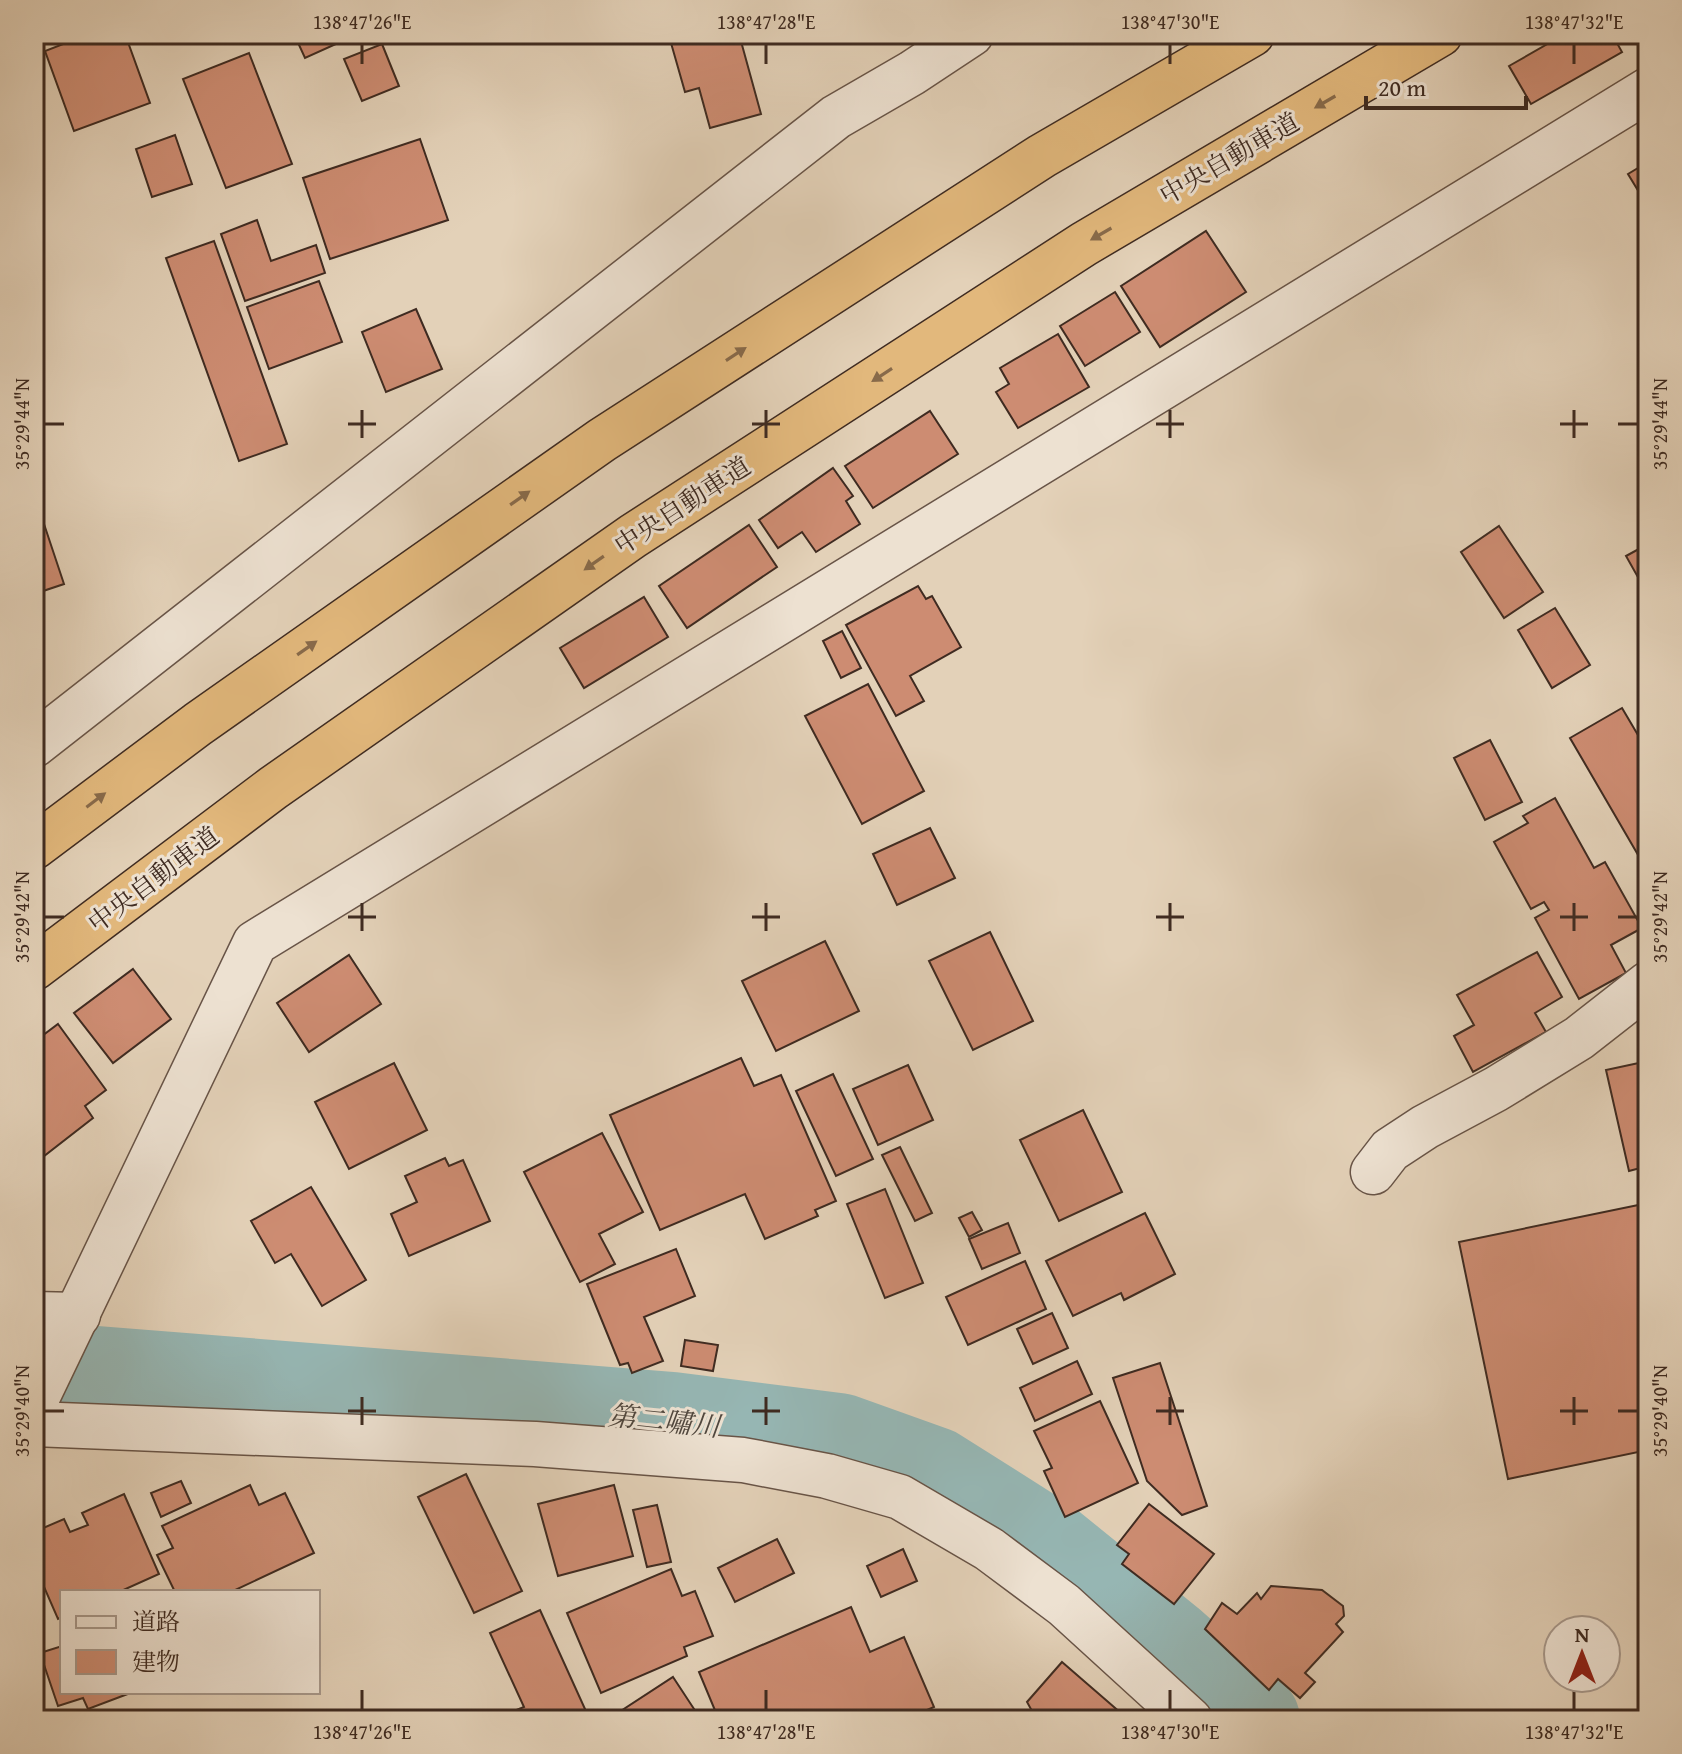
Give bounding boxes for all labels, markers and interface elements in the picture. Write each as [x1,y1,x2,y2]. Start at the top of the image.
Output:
text: 138°47'26"E [313,7,411,36]
text: 138°47'28"E [717,7,815,36]
text: 138°47'30"E [1121,7,1219,36]
text: 138°47'32"E [1525,7,1623,36]
scale bar [1366,60,1526,110]
text: 20 m [1378,70,1426,105]
one-way arrow [1314,95,1336,109]
street label: 中央自動車道 [1152,102,1306,214]
one-way arrow [1090,227,1112,241]
one-way arrow [725,347,747,361]
one-way arrow [871,367,893,381]
text: 35°29'44"N [7,378,36,470]
text: 35°29'44"N [1645,378,1674,470]
street label: 中央自動車道 [606,446,758,564]
one-way arrow [509,491,530,506]
one-way arrow [584,555,605,570]
one-way arrow [296,640,318,656]
one-way arrow [86,793,107,809]
street label: 中央自動車道 [79,816,227,942]
text: 35°29'42"N [7,871,36,963]
text: 35°29'42"N [1645,871,1674,963]
text: 35°29'40"N [7,1365,36,1457]
text: 35°29'40"N [1645,1365,1674,1457]
water label: 第二嘯川 [606,1394,725,1447]
legend [60,1590,320,1694]
text: 道路 [132,1604,180,1639]
north arrow [1542,1614,1622,1694]
text: N [1575,1618,1590,1650]
text: 建物 [132,1644,180,1679]
text: 138°47'26"E [313,1717,411,1746]
text: 138°47'28"E [717,1717,815,1746]
text: 138°47'30"E [1121,1717,1219,1746]
text: 138°47'32"E [1525,1717,1623,1746]

